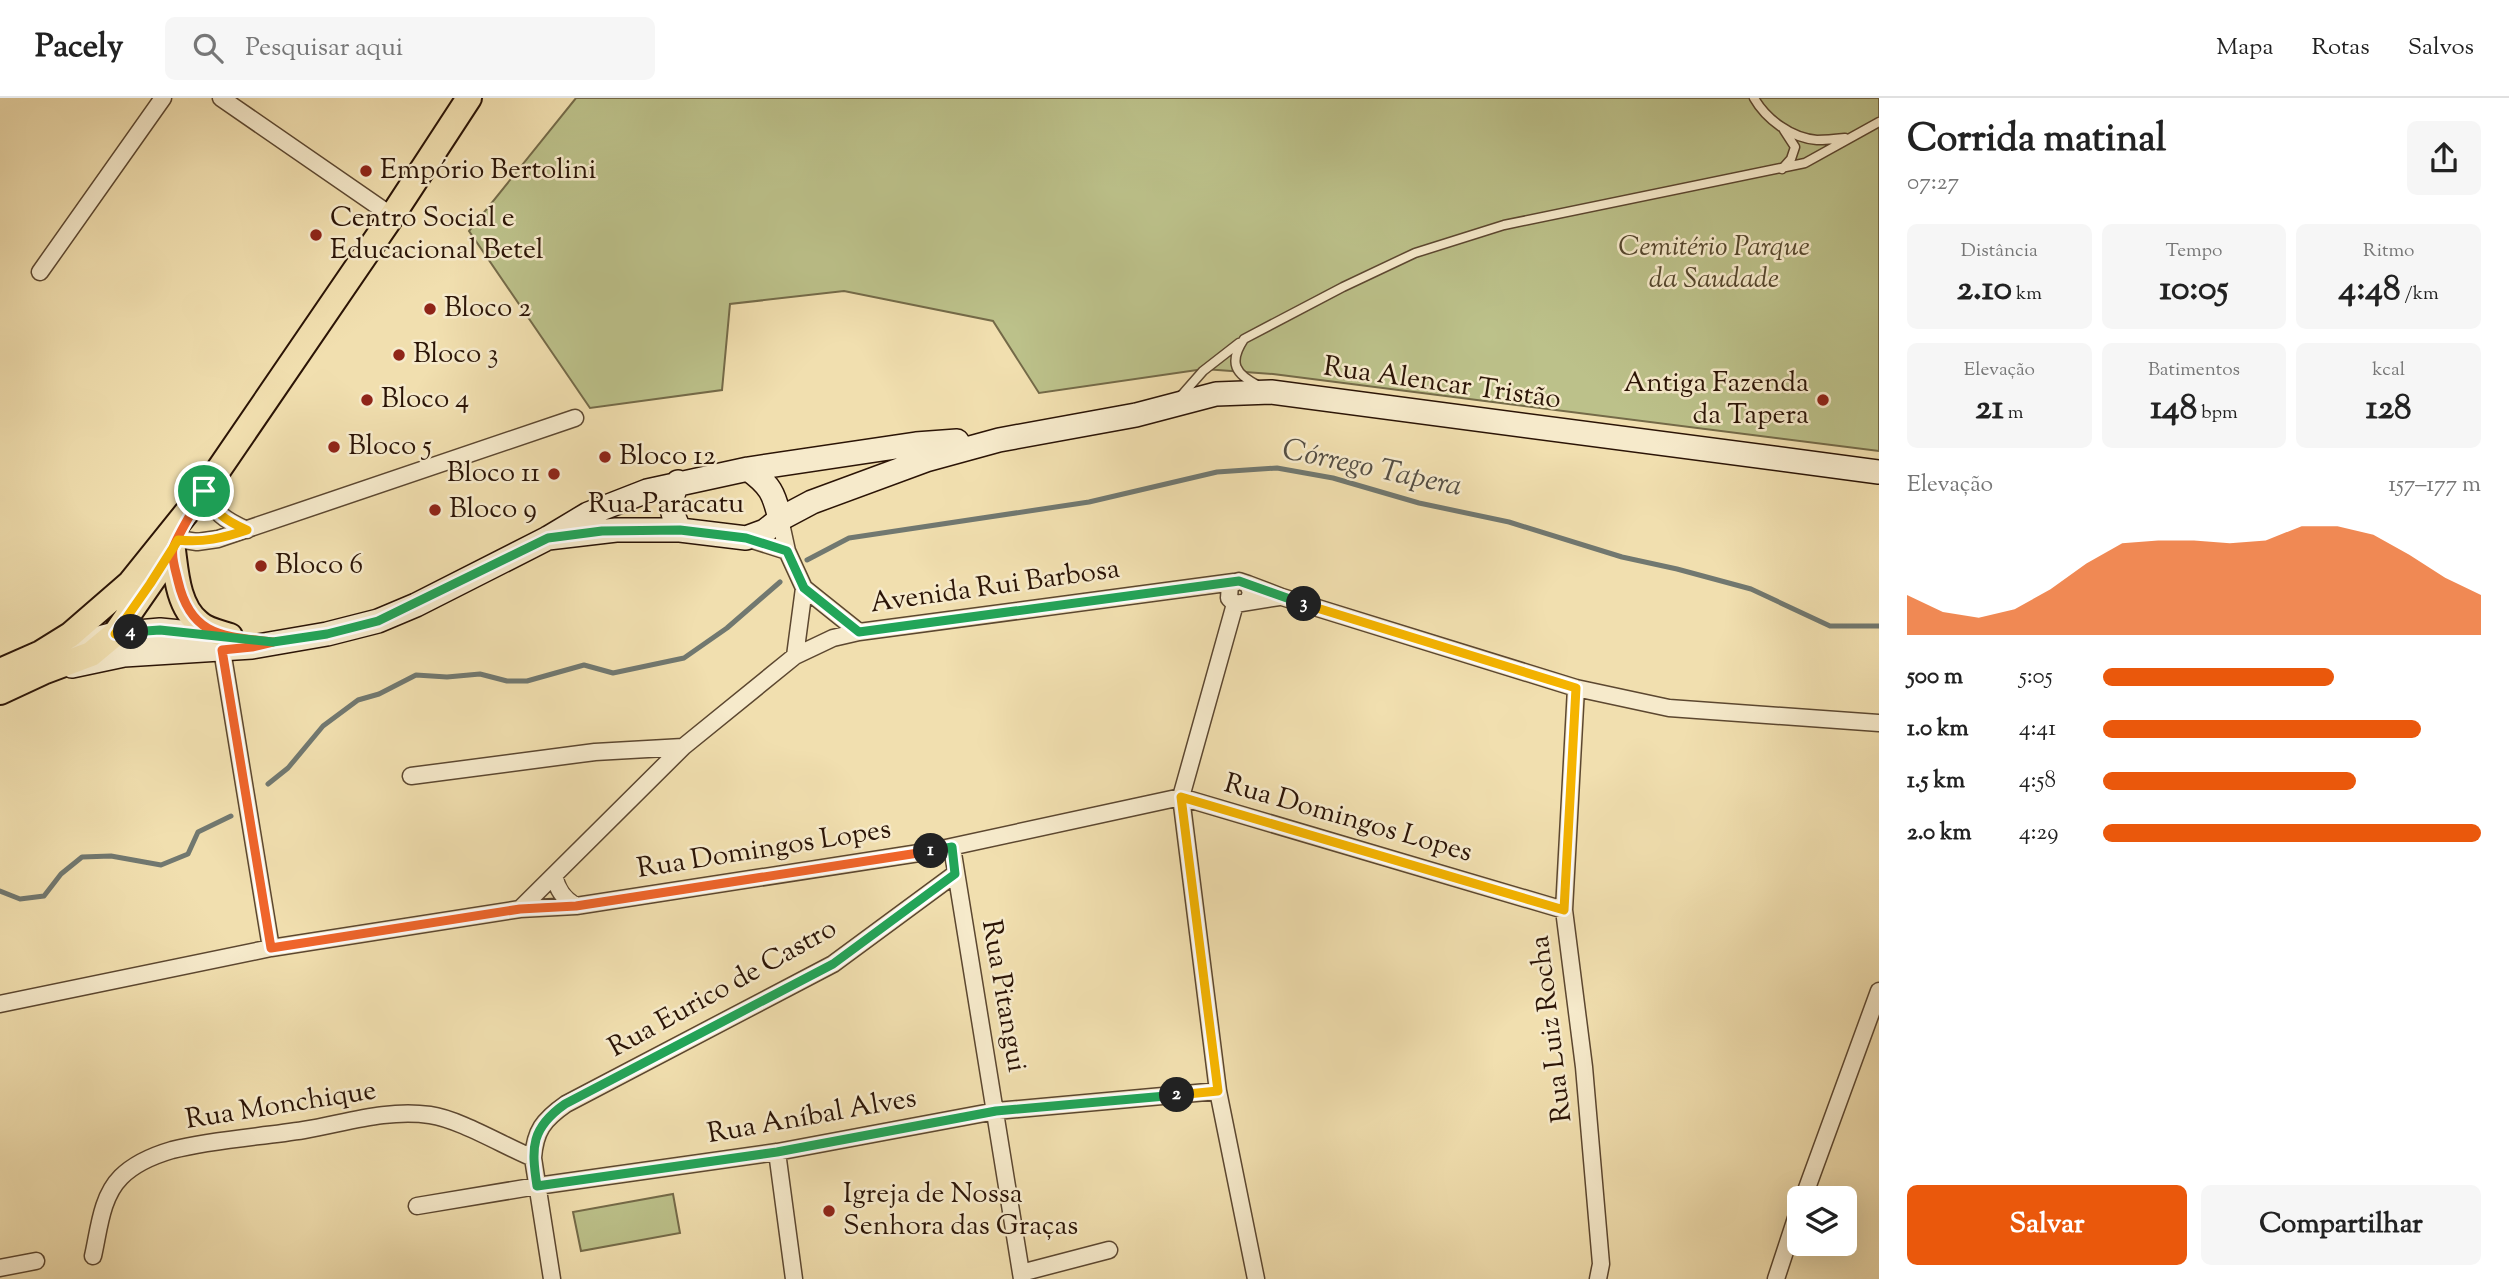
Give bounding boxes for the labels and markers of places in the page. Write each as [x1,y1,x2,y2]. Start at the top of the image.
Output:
place label: Empório Bertolini [380,151,596,191]
marker: Empório Bertolini [358,163,374,179]
place label: Centro Social e Educacional Betel [330,199,544,271]
marker: Centro Social e Educacional Betel [308,227,324,243]
place label: Bloco 2 [444,289,531,329]
marker: Bloco 2 [422,301,438,317]
place label: Bloco 3 [413,335,499,375]
marker: Bloco 3 [391,347,407,363]
place label: Antiga Fazenda da Tapera [1623,364,1809,436]
place label: Bloco 4 [381,380,469,420]
marker: Bloco 4 [359,392,375,408]
marker: Antiga Fazenda da Tapera [1815,392,1831,408]
place label: Bloco 5 [348,427,432,467]
place label: Bloco 12 [619,437,716,477]
marker: Bloco 5 [326,439,342,455]
marker: Bloco 12 [597,449,613,465]
place label: Bloco 11 [447,454,540,494]
pin [174,461,234,521]
marker: Bloco 11 [546,466,562,482]
place label: Bloco 9 [449,490,537,530]
marker: Bloco 9 [427,502,443,518]
place label: Bloco 6 [275,546,363,586]
marker: Bloco 6 [253,558,269,574]
pin: 3 [1286,587,1322,622]
pin: 4 [114,614,148,650]
pin: 1 [914,834,948,868]
pin: 2 [1160,1077,1194,1112]
place label: Igreja de Nossa Senhora das Graças [843,1175,1078,1247]
marker: Igreja de Nossa Senhora das Graças [821,1203,837,1219]

